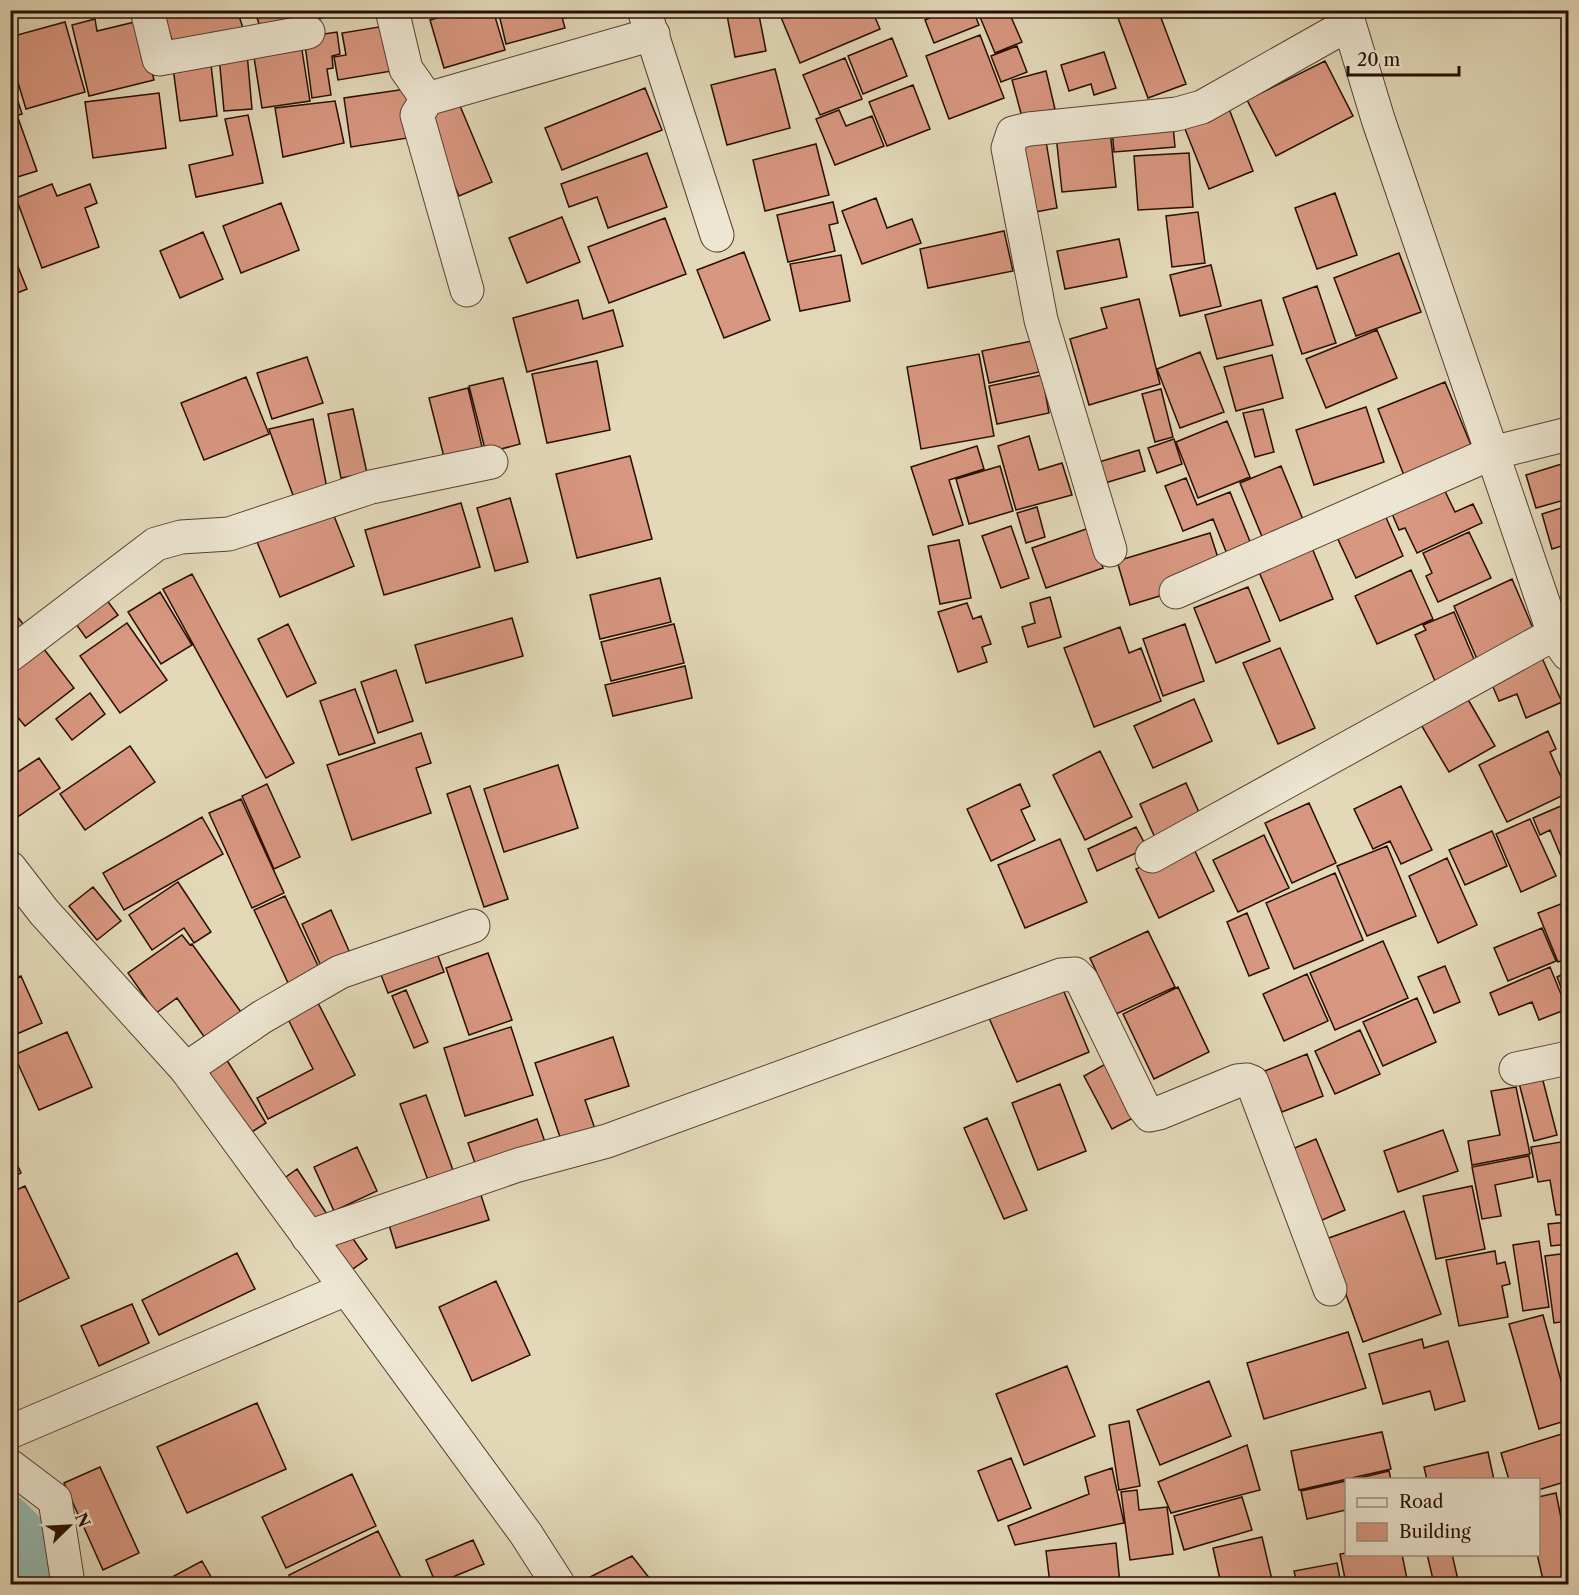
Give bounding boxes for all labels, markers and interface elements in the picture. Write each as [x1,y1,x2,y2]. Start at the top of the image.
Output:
scale bar [1348,39,1459,77]
text: 20 m [1357,49,1401,71]
legend [1345,1478,1540,1556]
text: Road [1399,1491,1444,1513]
north arrow [39,1496,99,1556]
text: N [71,1509,95,1530]
text: Building [1399,1521,1471,1543]

